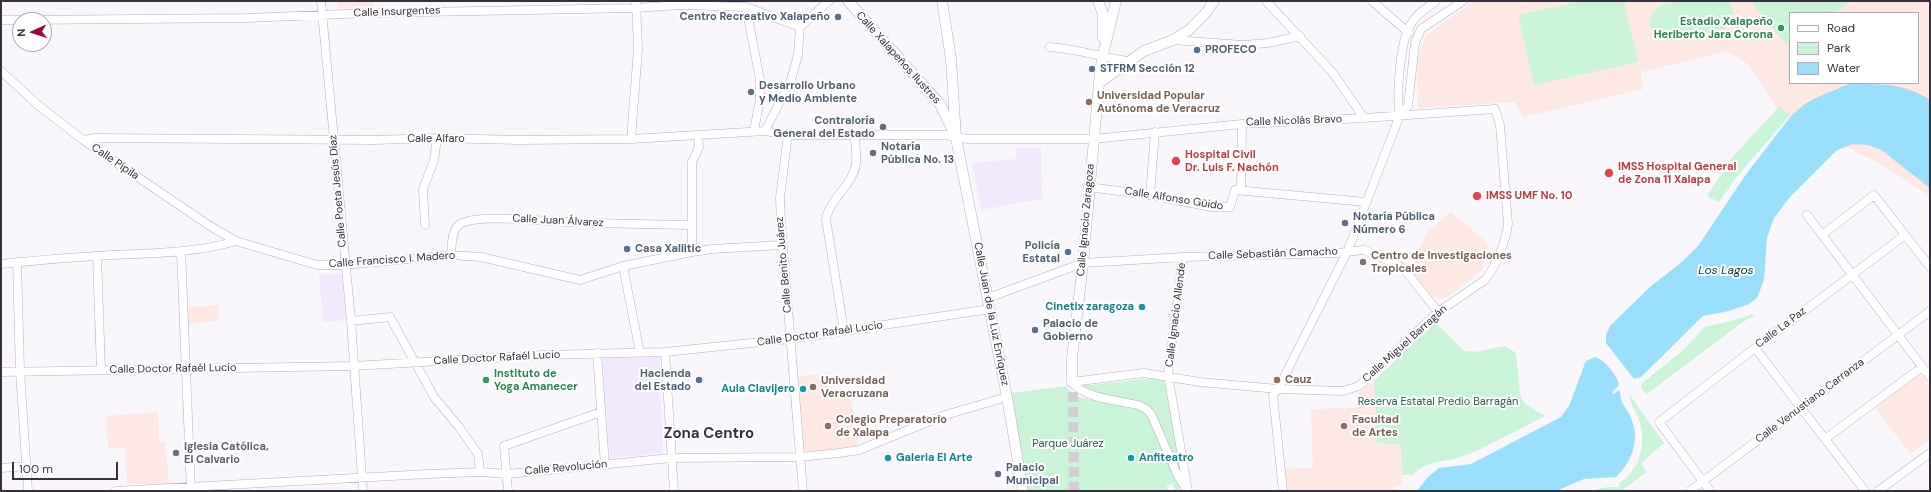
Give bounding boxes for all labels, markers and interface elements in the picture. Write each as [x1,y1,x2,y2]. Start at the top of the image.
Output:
street label: Calle Insurgentes [353,4,441,20]
street label: Calle Xalapeños Ilustres [853,9,943,107]
place label: Centro Recreativo Xalapeño [679,10,830,24]
north arrow [12,12,52,52]
marker: Centro Recreativo Xalapeño [833,12,843,22]
legend [1789,12,1919,84]
place label: Estadio Xalapeño Heriberto Jara Corona [1654,15,1773,41]
text: Road [1827,20,1855,36]
marker: Estadio Xalapeño Heriberto Jara Corona [1776,23,1786,33]
text: N [14,28,28,37]
text: Park [1827,40,1851,56]
place label: PROFECO [1205,43,1257,57]
marker: PROFECO [1192,45,1202,55]
text: Water [1827,60,1860,76]
place label: STFRM Sección 12 [1100,62,1195,76]
marker: STFRM Sección 12 [1087,64,1097,74]
place label: Desarrollo Urbano y Medio Ambiente [759,79,857,105]
marker: Desarrollo Urbano y Medio Ambiente [746,87,756,97]
place label: Universidad Popular Autónoma de Veracruz [1097,89,1220,115]
marker: Universidad Popular Autónoma de Veracruz [1084,97,1094,107]
street label: Calle Nicolás Bravo [1246,113,1342,129]
place label: Contraloría General del Estado [773,114,875,140]
marker: Contraloría General del Estado [878,122,888,132]
street label: Calle Alfaro [407,132,465,146]
street label: Calle Poeta Jesús Díaz [327,134,349,248]
place label: Notaría Pública No. 13 [881,140,954,166]
street label: Calle Pípila [89,141,141,183]
marker: Notaría Pública No. 13 [868,148,878,158]
place label: Hospital Civil Dr. Luis F. Nachón [1185,148,1279,174]
marker: Hospital Civil Dr. Luis F. Nachón [1170,155,1182,167]
place label: IMSS Hospital General de Zona 11 Xalapa [1618,160,1736,186]
street label: Calle Ignacio Zaragoza [1075,163,1097,277]
marker: IMSS Hospital General de Zona 11 Xalapa [1603,167,1615,179]
street label: Calle Alfonso Güido [1124,185,1224,213]
place label: IMSS UMF No. 10 [1486,189,1572,203]
marker: IMSS UMF No. 10 [1471,190,1483,202]
place label: Notaría Pública Número 6 [1353,210,1435,236]
street label: Calle Juan Álvarez [512,212,604,230]
street label: Calle Benito Juárez [773,216,795,314]
marker: Notaría Pública Número 6 [1340,218,1350,228]
place label: Policía Estatal [1023,239,1060,265]
street label: Calle Juan de la Luz Enríquez [971,241,1011,387]
place label: Casa Xallitic [635,242,701,256]
marker: Casa Xallitic [622,244,632,254]
street label: Calle Sebastián Camacho [1208,245,1338,263]
marker: Policía Estatal [1063,247,1073,257]
street label: Calle Francisco I. Madero [328,249,456,271]
place label: Centro de Investigaciones Tropicales [1371,249,1512,275]
marker: Centro de Investigaciones Tropicales [1358,257,1368,267]
street label: Calle Ignacio Allende [1163,262,1189,368]
water label: Los Lagos [1698,264,1754,278]
place label: Cinetix zaragoza [1045,300,1134,314]
marker: Cinetix zaragoza [1137,302,1147,312]
street label: Calle Miguel Barragán [1360,303,1450,385]
street label: Calle La Paz [1753,305,1809,351]
place label: Palacio de Gobierno [1043,317,1098,343]
street label: Calle Doctor Rafaél Lucio [756,319,884,349]
marker: Palacio de Gobierno [1030,325,1040,335]
street label: Calle Doctor Rafaél Lucio [433,348,561,368]
street label: Calle Venustiano Carranza [1753,356,1867,446]
street label: Calle Doctor Rafaél Lucio [109,361,237,377]
place label: Instituto de Yoga Amanecer [494,367,578,393]
place label: Hacienda del Estado [634,367,691,393]
place label: Cauz [1285,373,1312,387]
place label: Universidad Veracruzana [821,374,889,400]
marker: Instituto de Yoga Amanecer [481,375,491,385]
marker: Hacienda del Estado [694,375,704,385]
marker: Cauz [1272,375,1282,385]
place label: Aula Clavijero [721,382,795,396]
marker: Universidad Veracruzana [808,382,818,392]
marker: Aula Clavijero [798,384,808,394]
park label: Reserva Estatal Predio Barragán [1358,395,1518,409]
place label: Colegio Preparatorio de Xalapa [836,413,947,439]
place label: Facultad de Artes [1352,413,1399,439]
marker: Colegio Preparatorio de Xalapa [823,421,833,431]
marker: Facultad de Artes [1339,421,1349,431]
district label: Zona Centro [664,425,754,443]
park label: Parque Juárez [1032,437,1104,451]
place label: Iglesia Católica, El Calvario [184,440,269,466]
marker: Iglesia Católica, El Calvario [171,448,181,458]
place label: Galeria El Arte [896,451,973,465]
place label: Anfiteatro [1139,451,1194,465]
marker: Galeria El Arte [883,453,893,463]
marker: Anfiteatro [1126,453,1136,463]
scale bar [14,454,120,480]
street label: Calle Revolución [524,458,608,478]
text: 100 m [19,461,53,477]
place label: Palacio Municipal [1006,461,1059,487]
marker: Palacio Municipal [993,469,1003,479]

